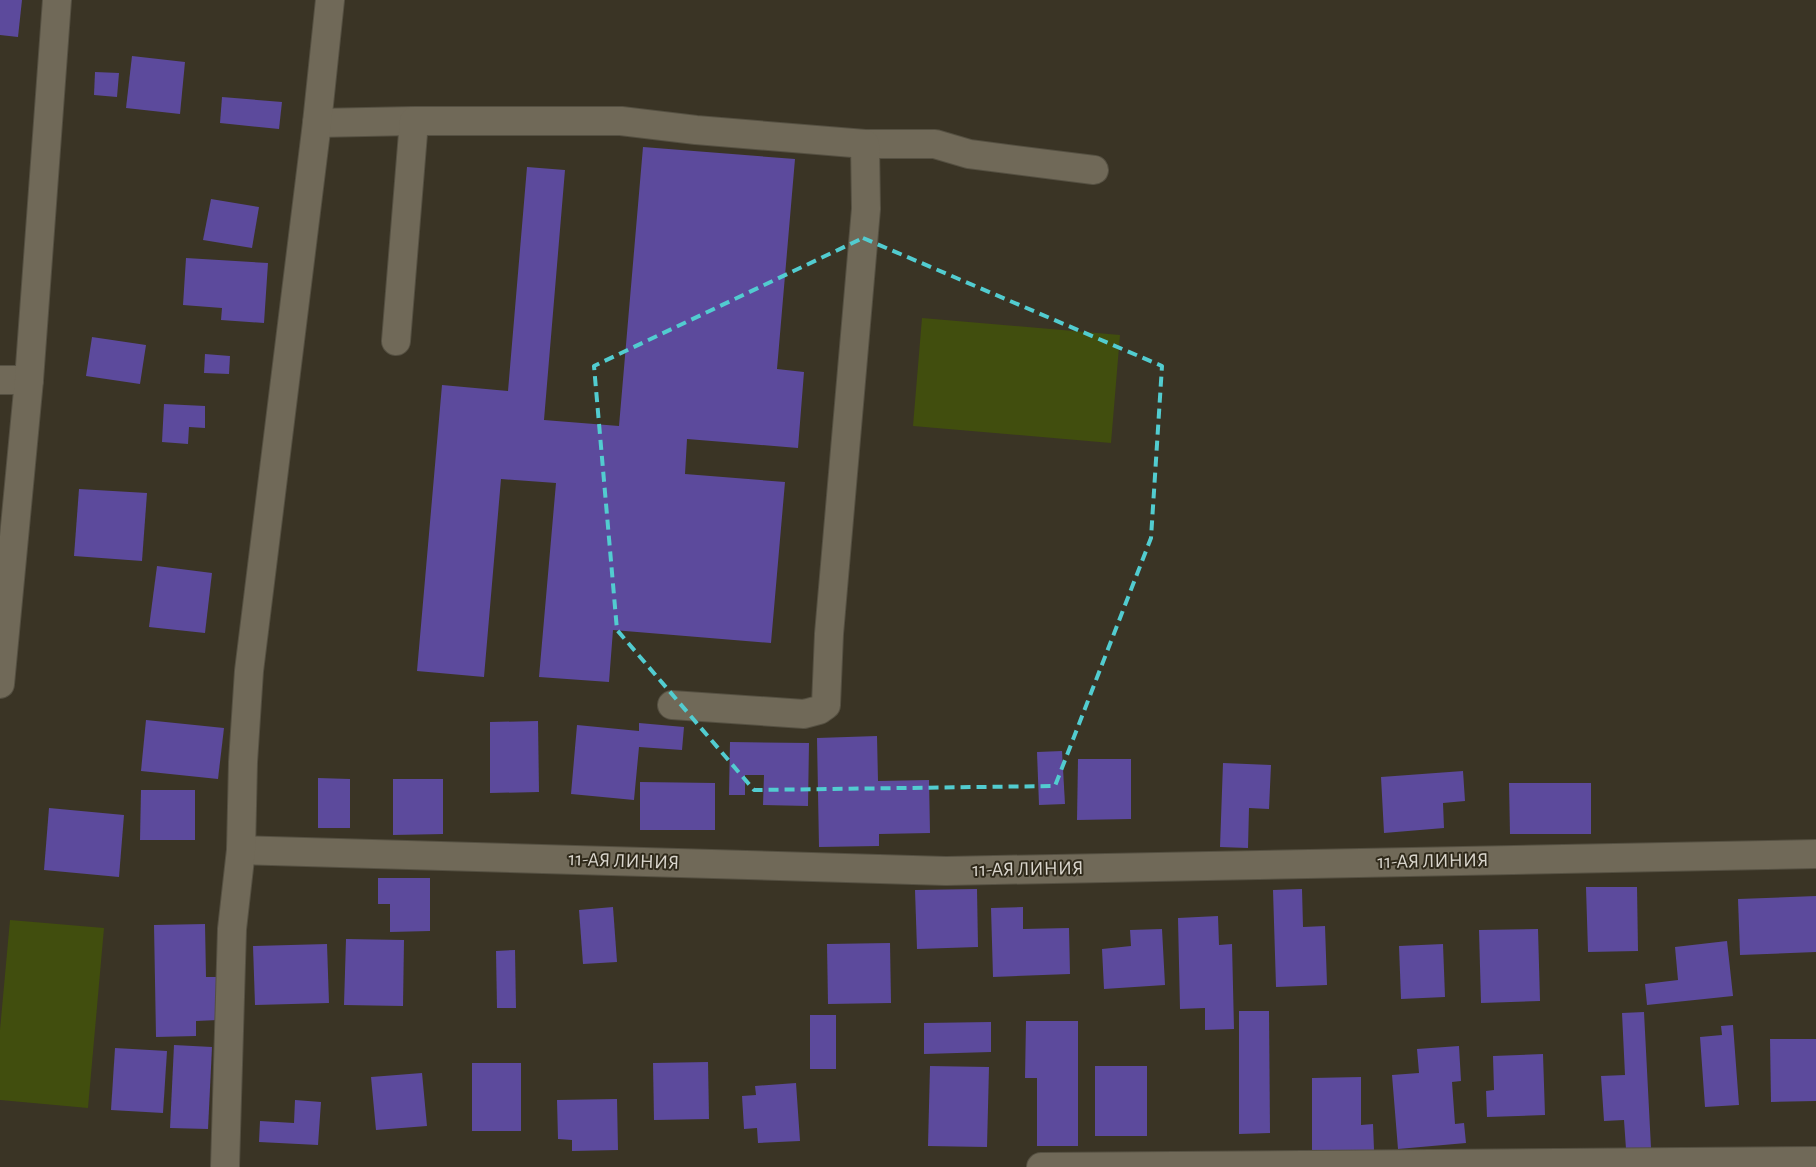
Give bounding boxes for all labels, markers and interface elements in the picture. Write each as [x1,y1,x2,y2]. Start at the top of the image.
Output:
street label: 11-АЯ ЛИНИЯ [568,849,680,873]
street label: 11-АЯ ЛИНИЯ [1377,850,1489,872]
street label: 11-АЯ ЛИНИЯ [972,858,1084,880]

